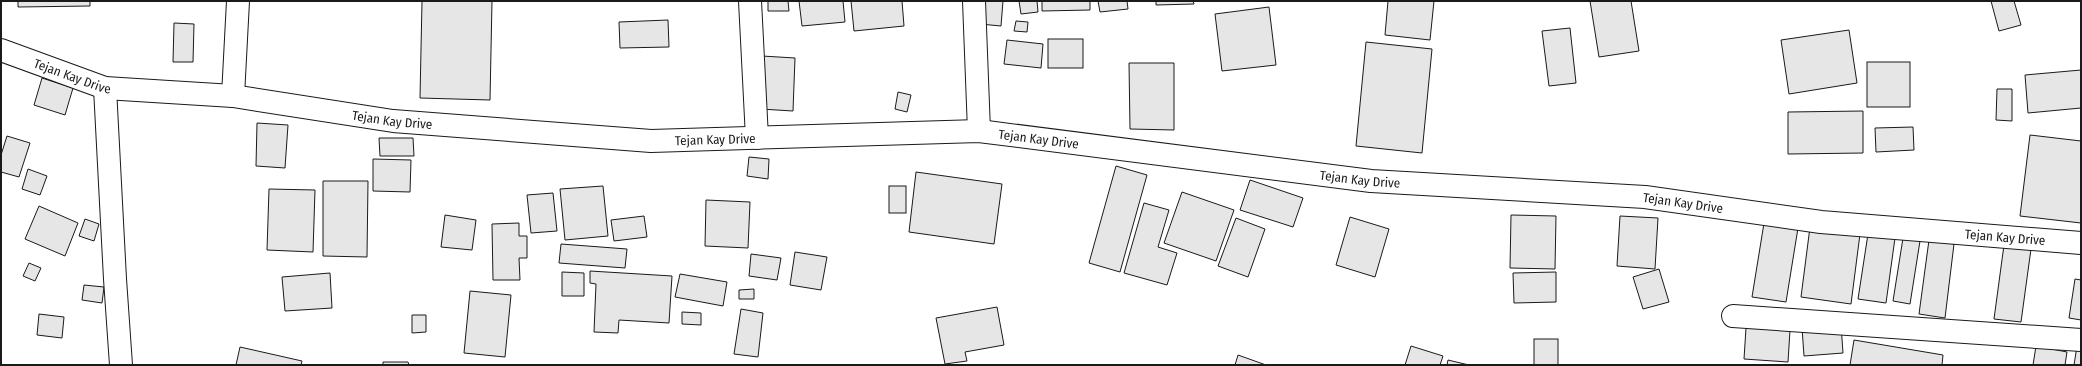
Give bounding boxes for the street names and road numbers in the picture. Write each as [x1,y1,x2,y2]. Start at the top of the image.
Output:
street label: Tejan Kay Drive [32,56,111,96]
street label: Tejan Kay Drive [351,108,433,132]
street label: Tejan Kay Drive [998,127,1080,152]
street label: Tejan Kay Drive [675,131,756,148]
street label: Tejan Kay Drive [1319,168,1401,191]
street label: Tejan Kay Drive [1642,190,1724,216]
street label: Tejan Kay Drive [1964,227,2046,248]

